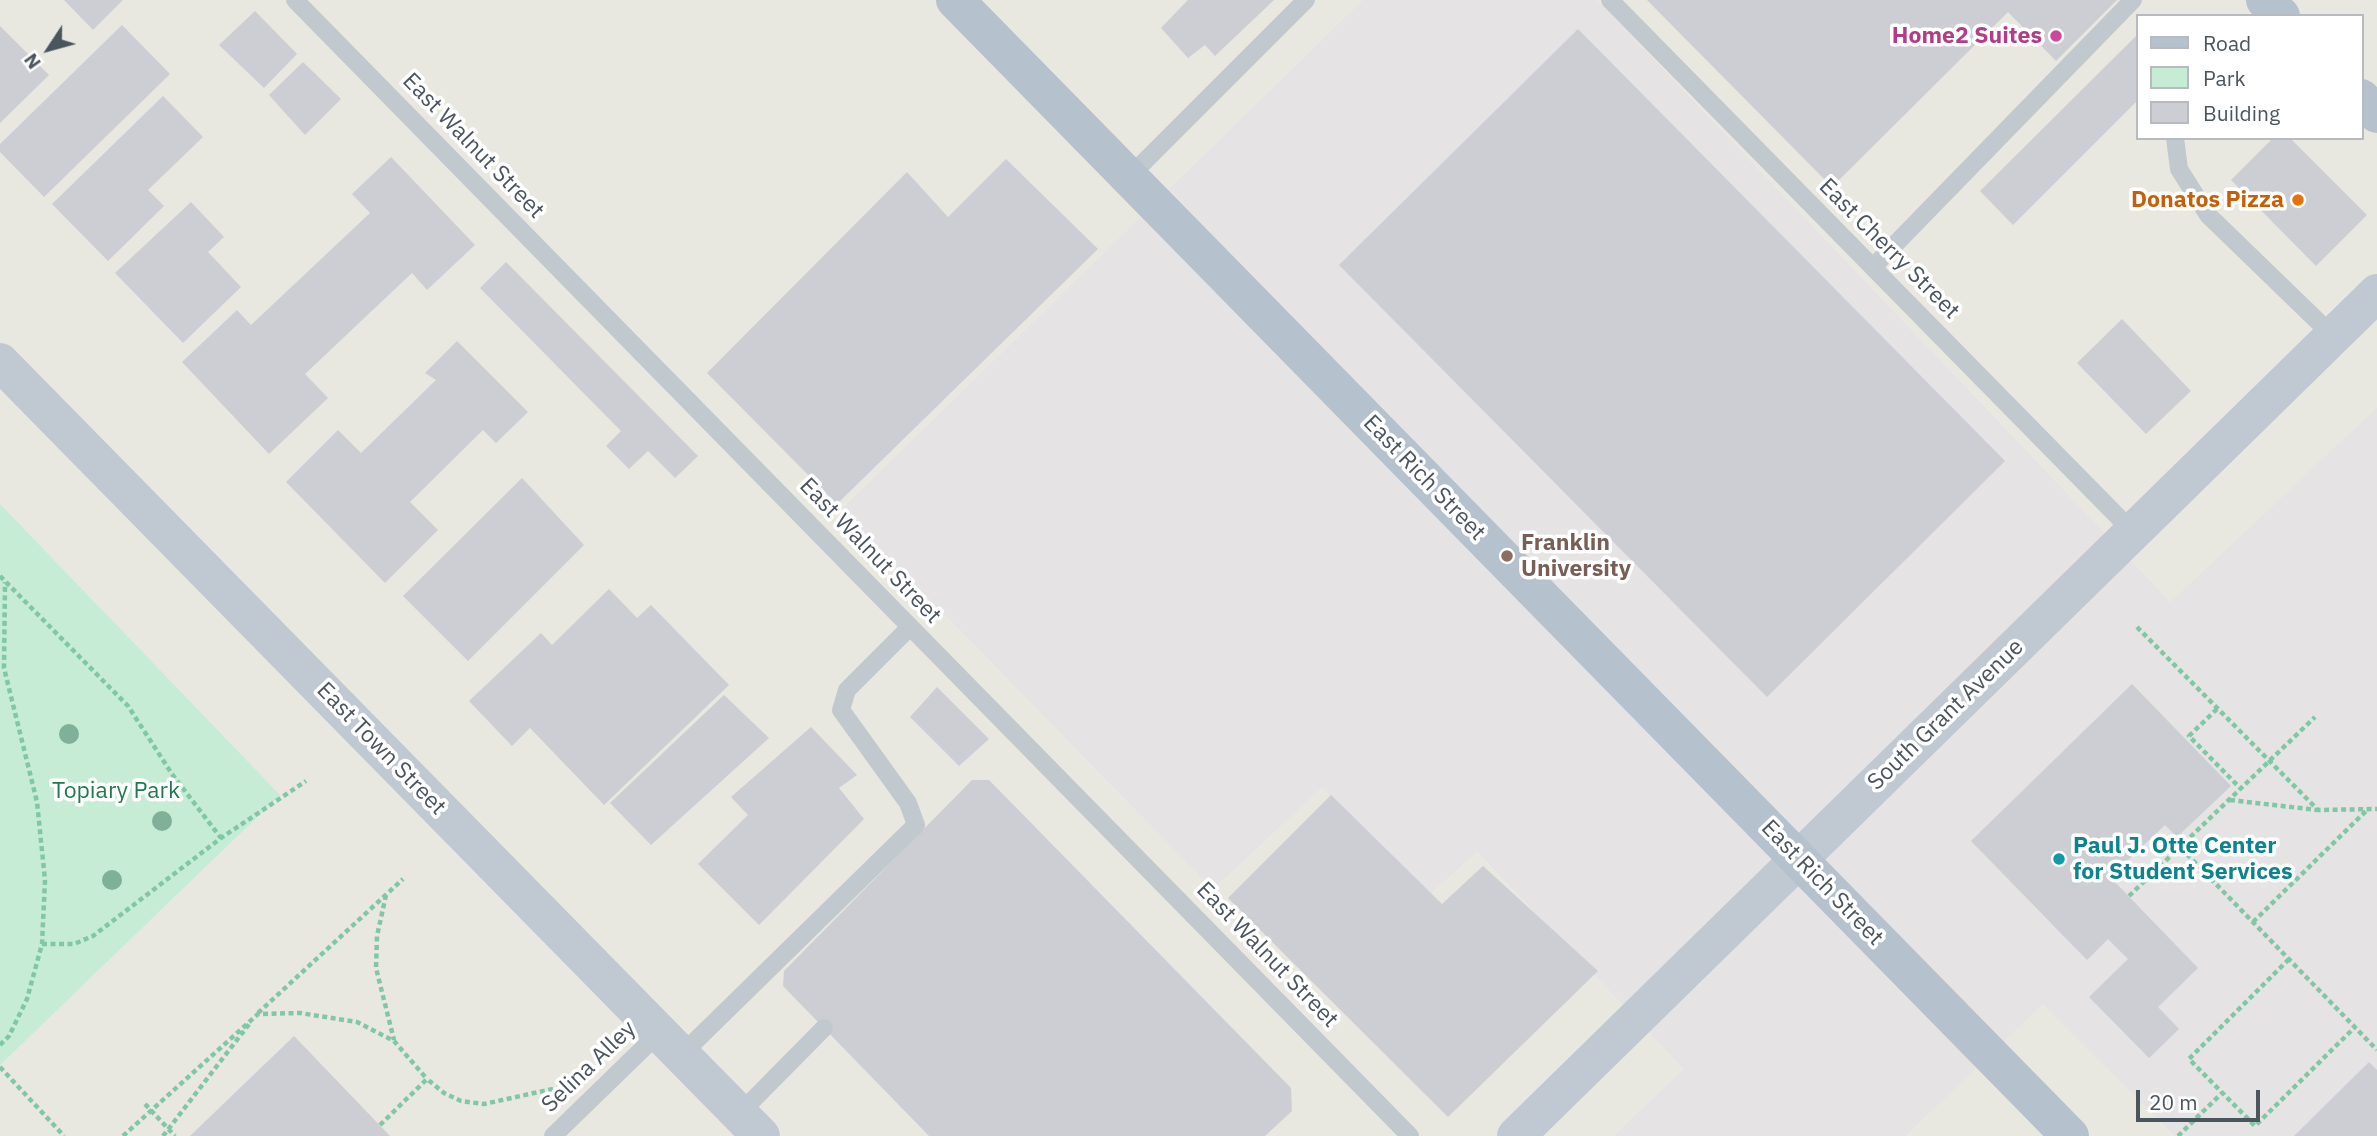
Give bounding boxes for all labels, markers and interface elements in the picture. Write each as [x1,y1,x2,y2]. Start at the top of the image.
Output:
north arrow [14,14,84,84]
legend [2136,14,2363,140]
place label: Home2 Suites [1892,22,2042,50]
marker: Home2 Suites [2048,28,2064,44]
text: Road [2203,29,2251,57]
text: N [18,49,46,74]
text: Park [2203,64,2246,92]
street label: East Walnut Street [396,67,550,225]
text: Building [2203,99,2280,127]
street label: East Cherry Street [1813,173,1965,325]
place label: Donatos Pizza [2131,186,2284,214]
marker: Donatos Pizza [2290,192,2306,208]
street label: East Rich Street [1357,409,1491,547]
street label: East Walnut Street [793,472,947,630]
place label: Franklin University [1521,529,1631,583]
marker: Franklin University [1499,548,1515,564]
street label: South Grant Avenue [1862,634,2030,796]
street label: East Town Street [311,677,451,821]
park label: Topiary Park [52,777,180,805]
street label: East Rich Street [1755,814,1889,952]
place label: Paul J. Otte Center for Student Services [2073,832,2292,886]
marker: Paul J. Otte Center for Student Services [2051,851,2067,867]
street label: East Walnut Street [1190,876,1344,1034]
street label: Selina Alley [536,1015,642,1119]
scale bar [2139,1076,2263,1120]
text: 20 m [2149,1088,2198,1116]

